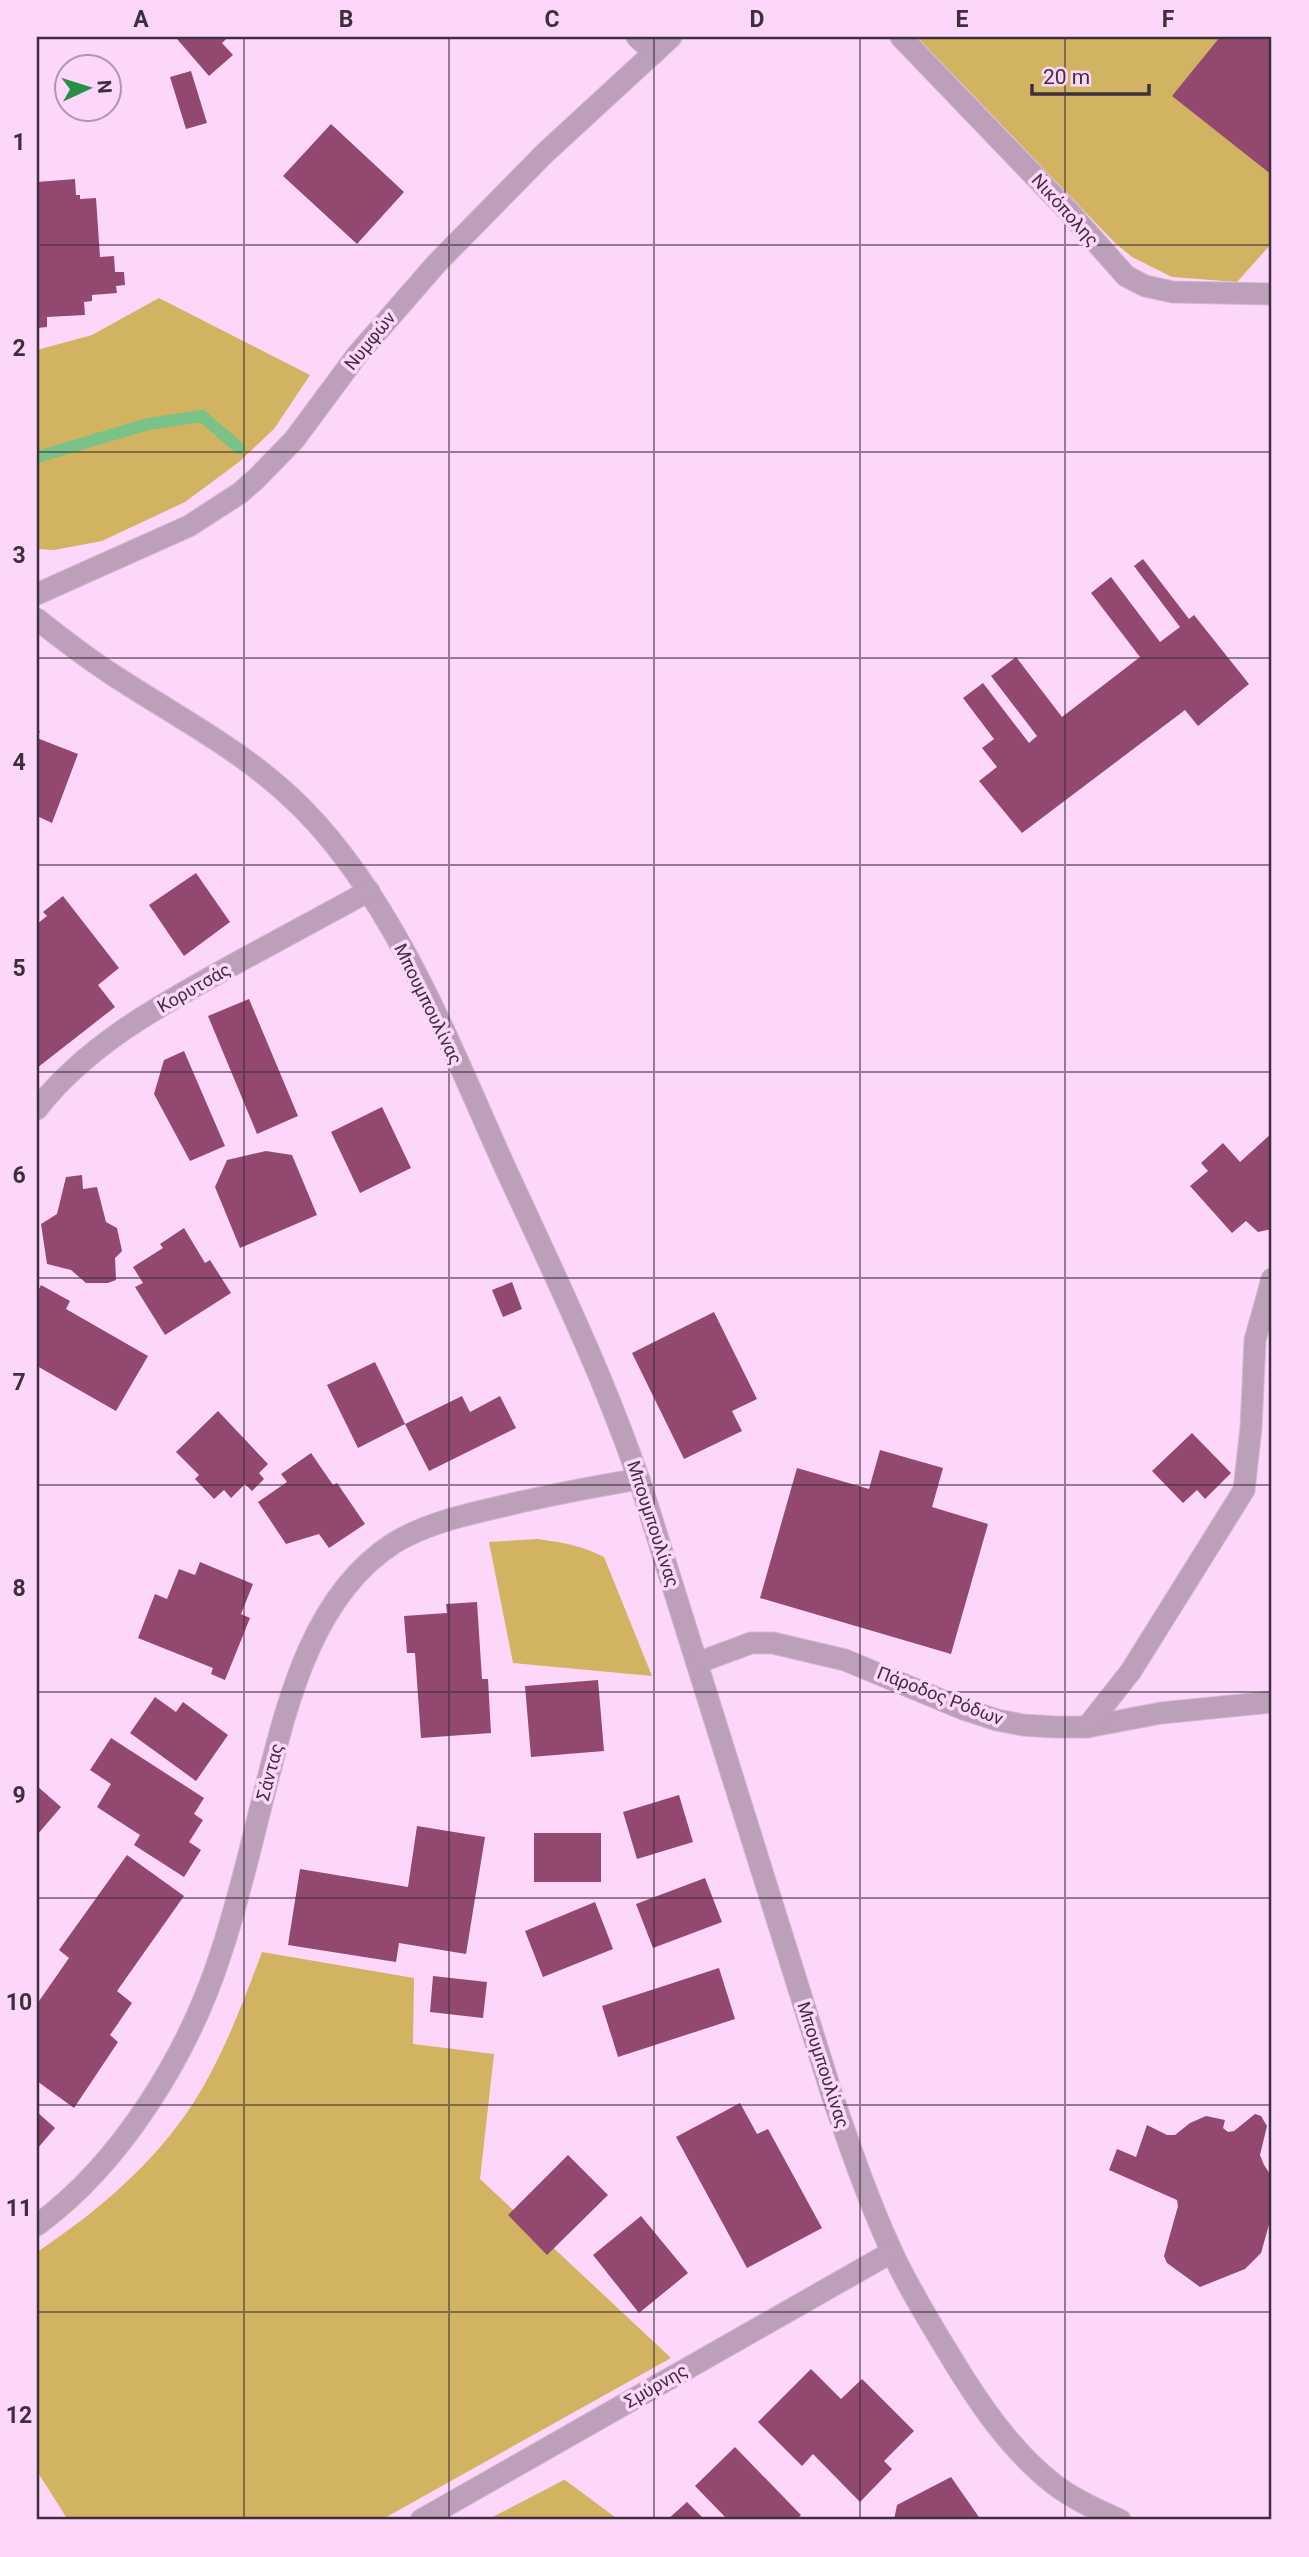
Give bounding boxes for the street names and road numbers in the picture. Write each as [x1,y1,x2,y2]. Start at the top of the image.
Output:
street label: Νικόπολης [1028,169,1103,250]
street label: Νυμφών [340,307,400,374]
street label: Μπουμπουλίνας [390,940,467,1068]
street label: Κορυτσάς [154,958,234,1017]
street label: Μπουμπουλίνας [623,1458,684,1590]
street label: Πάροδος Ρόδων [874,1662,1006,1729]
street label: Σάντας [252,1741,287,1803]
street label: Μπουμπουλίνας [793,1999,854,2131]
street label: Σμύρνης [621,2359,691,2412]

